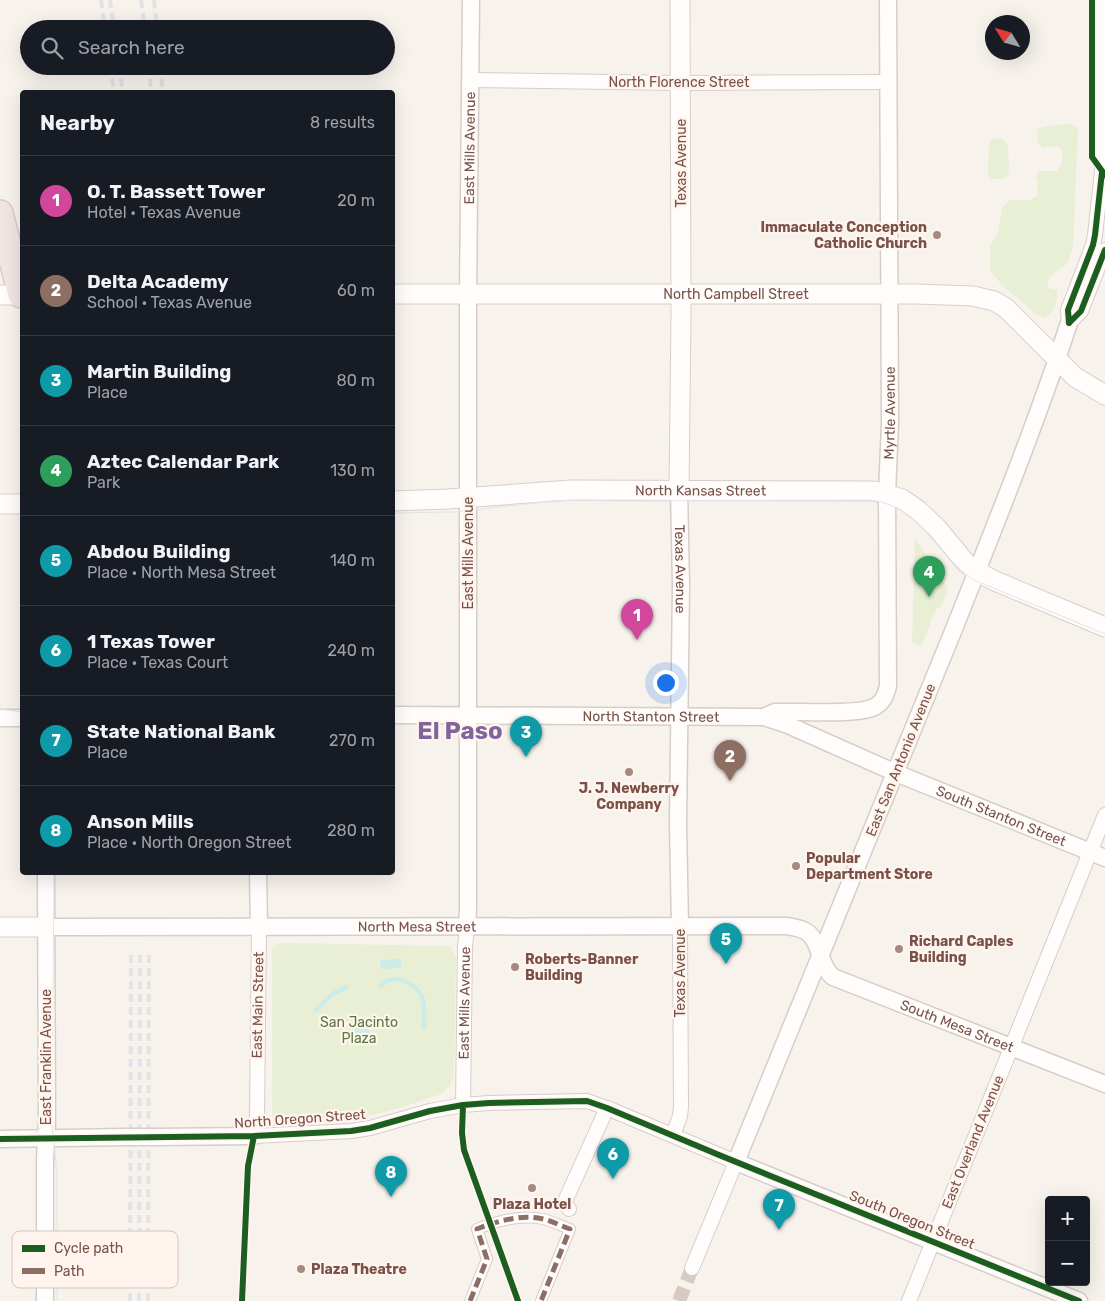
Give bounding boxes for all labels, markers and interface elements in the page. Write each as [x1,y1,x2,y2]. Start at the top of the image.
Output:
north arrow [985,15,1030,60]
search box [20,20,395,75]
icon: search [38,34,66,62]
text: Search here [78,36,185,59]
street label: North Florence Street [608,74,750,91]
street label: East Mills Avenue [460,91,479,205]
text: Nearby [40,110,115,135]
text: 8 results [310,113,375,132]
street label: Texas Avenue [673,118,690,207]
text: O. T. Bassett Tower [87,180,265,203]
text: 1 [52,191,60,210]
text: 20 m [337,191,375,210]
text: Hotel · Texas Avenue [87,203,241,222]
place label: Immaculate Conception Catholic Church [760,219,927,252]
marker: Immaculate Conception Catholic Church [931,229,943,241]
text: Delta Academy [87,270,229,293]
text: 2 [51,281,61,300]
text: 60 m [337,281,375,300]
street label: North Campbell Street [663,286,809,303]
text: School · Texas Avenue [87,293,252,312]
text: Martin Building [87,360,231,383]
street label: Myrtle Avenue [880,366,899,460]
text: 3 [51,371,61,390]
text: 80 m [337,371,375,390]
text: Place [87,383,128,402]
text: Aztec Calendar Park [87,450,279,473]
text: 4 [51,461,61,480]
text: 130 m [330,461,375,480]
text: Park [87,473,120,492]
street label: North Kansas Street [635,482,767,499]
street label: East Mills Avenue [460,496,477,609]
street label: Texas Avenue [671,524,690,614]
text: Abdou Building [87,540,231,563]
text: 5 [51,551,61,570]
text: 140 m [330,551,375,570]
pin: 4 [913,556,945,597]
text: Place · North Mesa Street [87,563,276,582]
pin: 1 [621,599,653,640]
text: 1 Texas Tower [87,630,215,653]
text: 6 [51,641,61,660]
text: 240 m [328,641,375,660]
text: Place · Texas Court [87,653,228,672]
your location [653,670,679,696]
street label: East San Antonio Avenue [862,681,940,839]
street label: North Stanton Street [583,708,720,725]
pin: 3 [510,716,542,757]
district label: El Paso [417,717,503,745]
text: State National Bank [87,720,275,743]
text: 7 [51,731,61,750]
text: 270 m [329,731,375,750]
pin: 2 [714,740,746,781]
text: Place [87,743,128,762]
marker: J. J. Newberry Company [623,766,635,778]
place label: J. J. Newberry Company [579,780,680,813]
street label: South Stanton Street [934,782,1069,850]
text: Anson Mills [87,810,194,833]
text: 8 [51,821,61,840]
text: 280 m [327,821,375,840]
text: Place · North Oregon Street [87,833,292,852]
place label: Popular Department Store [806,850,933,883]
marker: Popular Department Store [790,860,802,872]
street label: North Mesa Street [358,918,477,935]
pin: 5 [710,923,742,964]
street label: Texas Avenue [672,928,689,1017]
place label: Richard Caples Building [909,933,1014,966]
marker: Richard Caples Building [893,943,905,955]
street label: East Mills Avenue [455,946,474,1060]
street label: East Main Street [249,951,267,1059]
place label: Roberts-Banner Building [525,951,639,984]
marker: Roberts-Banner Building [509,961,521,973]
street label: East Franklin Avenue [38,989,55,1125]
street label: South Mesa Street [898,996,1017,1056]
park label: San Jacinto Plaza [320,1014,398,1047]
street label: East Overland Avenue [938,1073,1008,1211]
street label: North Oregon Street [234,1106,367,1132]
pin: 6 [597,1138,629,1179]
pin: 8 [375,1156,407,1197]
marker: Plaza Hotel [526,1182,538,1194]
street label: South Oregon Street [847,1187,978,1253]
pin: 7 [763,1189,795,1230]
place label: Plaza Hotel [493,1196,571,1213]
map controls [1045,1196,1090,1286]
button: + [1045,1196,1090,1241]
legend [12,1231,178,1288]
text: Cycle path [54,1240,123,1257]
button: − [1045,1241,1090,1286]
place label: Plaza Theatre [311,1261,407,1278]
text: Path [54,1263,85,1280]
marker: Plaza Theatre [295,1263,307,1275]

